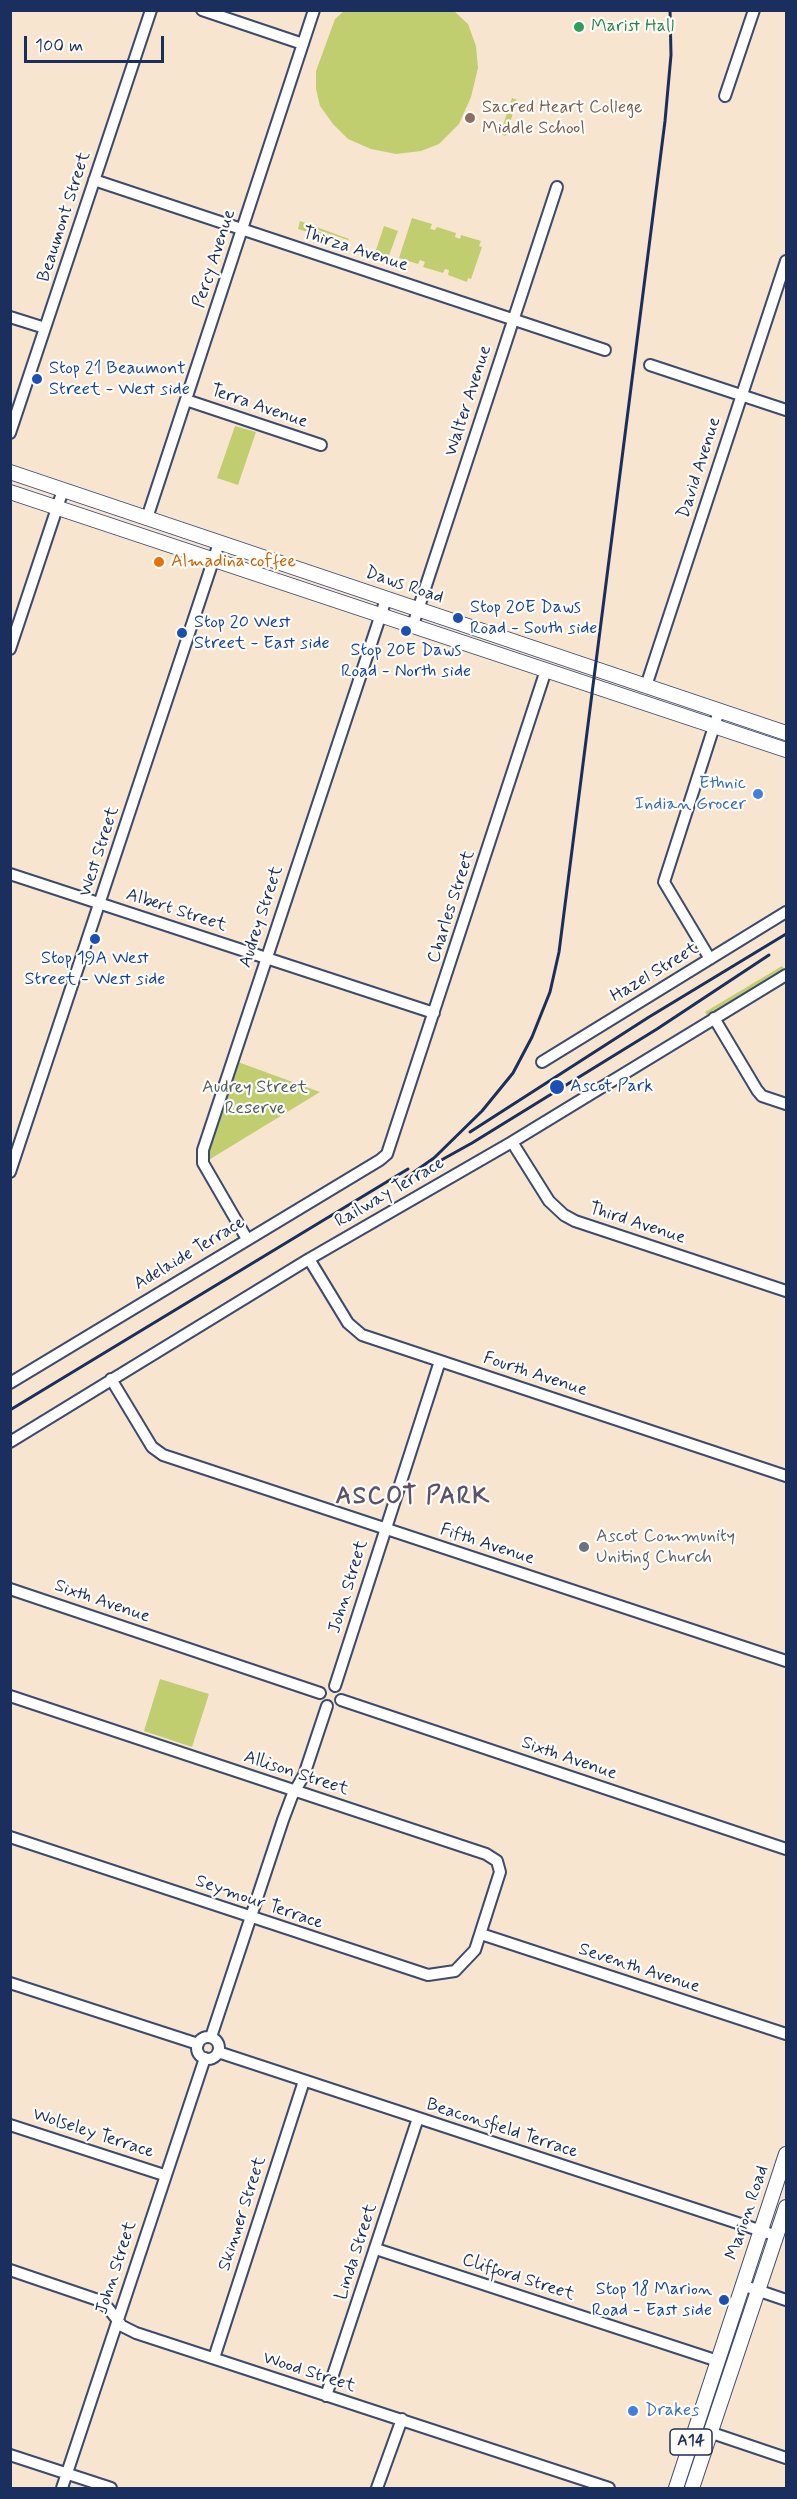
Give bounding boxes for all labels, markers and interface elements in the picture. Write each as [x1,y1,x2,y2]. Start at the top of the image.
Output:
place label: Marist Hall [591,16,674,38]
marker: Marist Hall [572,20,586,34]
scale bar [27,24,166,62]
text: 100 m [35,34,83,58]
place label: Sacred Heart College Middle School [482,97,642,140]
marker: Sacred Heart College Middle School [463,111,477,125]
street label: Beaumont Street [34,149,96,285]
street label: Percy Avenue [189,207,241,311]
street label: Thirza Avenue [299,223,411,277]
street label: Walter Avenue [441,343,497,459]
place label: Stop 21 Beaumont Street - West side [49,358,190,400]
marker: Stop 21 Beaumont Street - West side [30,372,44,386]
street label: Terra Avenue [208,380,310,434]
street label: David Avenue [673,415,727,521]
place label: Almadina coffee [171,551,296,573]
marker: Almadina coffee [152,555,166,569]
street label: Daws Road [362,563,446,609]
place label: Stop 20E Daws Road - South side [470,597,597,640]
marker: Stop 20E Daws Road - South side [451,611,465,625]
place label: Stop 20 West Street - East side [194,612,330,654]
marker: Stop 20E Daws Road - North side [399,624,413,638]
marker: Stop 20 West Street - East side [175,626,189,640]
place label: Stop 20E Daws Road - North side [341,640,471,682]
place label: Ethnic Indian Grocer [635,773,746,816]
marker: Ethnic Indian Grocer [751,787,765,801]
street label: West Street [75,804,125,900]
street label: Charles Street [424,848,480,966]
street label: Audrey Street [235,863,289,971]
street label: Albert Street [123,885,229,937]
marker: Stop 19A West Street - West side [88,932,102,946]
street label: Hazel Street [607,938,703,1008]
place label: Stop 19A West Street - West side [25,948,165,990]
place label: Ascot Park [570,1076,653,1098]
park label: Audrey Street Reserve [202,1077,308,1120]
marker: Ascot Park [548,1078,566,1096]
street label: Railway Terrace [331,1153,449,1233]
street label: Third Avenue [586,1198,688,1250]
street label: Adelaide Terrace [131,1212,249,1296]
street label: Fourth Avenue [480,1348,590,1402]
district label: ASCOT PARK [338,1484,488,1512]
street label: Fifth Avenue [437,1520,537,1570]
place label: Ascot Community Uniting Church [596,1526,735,1568]
street label: John Street [325,1538,373,1636]
marker: Ascot Community Uniting Church [577,1540,591,1554]
street label: Sixth Avenue [51,1576,153,1628]
street label: Sixth Avenue [518,1733,620,1785]
street label: Allison Street [241,1747,351,1801]
street label: Seymour Terrace [192,1871,326,1935]
street label: Seventh Avenue [576,1939,702,1999]
street label: Beaconsfield Terrace [423,2094,581,2164]
street label: Wolseley Terrace [29,2104,157,2164]
street label: Skinner Street [214,2154,272,2274]
street label: Marion Road [722,2163,774,2263]
street label: Linda Street [331,2201,383,2303]
street label: John Street [92,2219,142,2317]
street label: Clifford Street [459,2250,577,2306]
place label: Stop 18 Marion Road - East side [592,2279,712,2322]
marker: Stop 18 Marion Road - East side [717,2293,731,2307]
street label: Wood Street [260,2348,358,2398]
place label: Drakes [645,2400,699,2422]
marker: Drakes [626,2404,640,2418]
road number: A14 [670,2429,712,2455]

